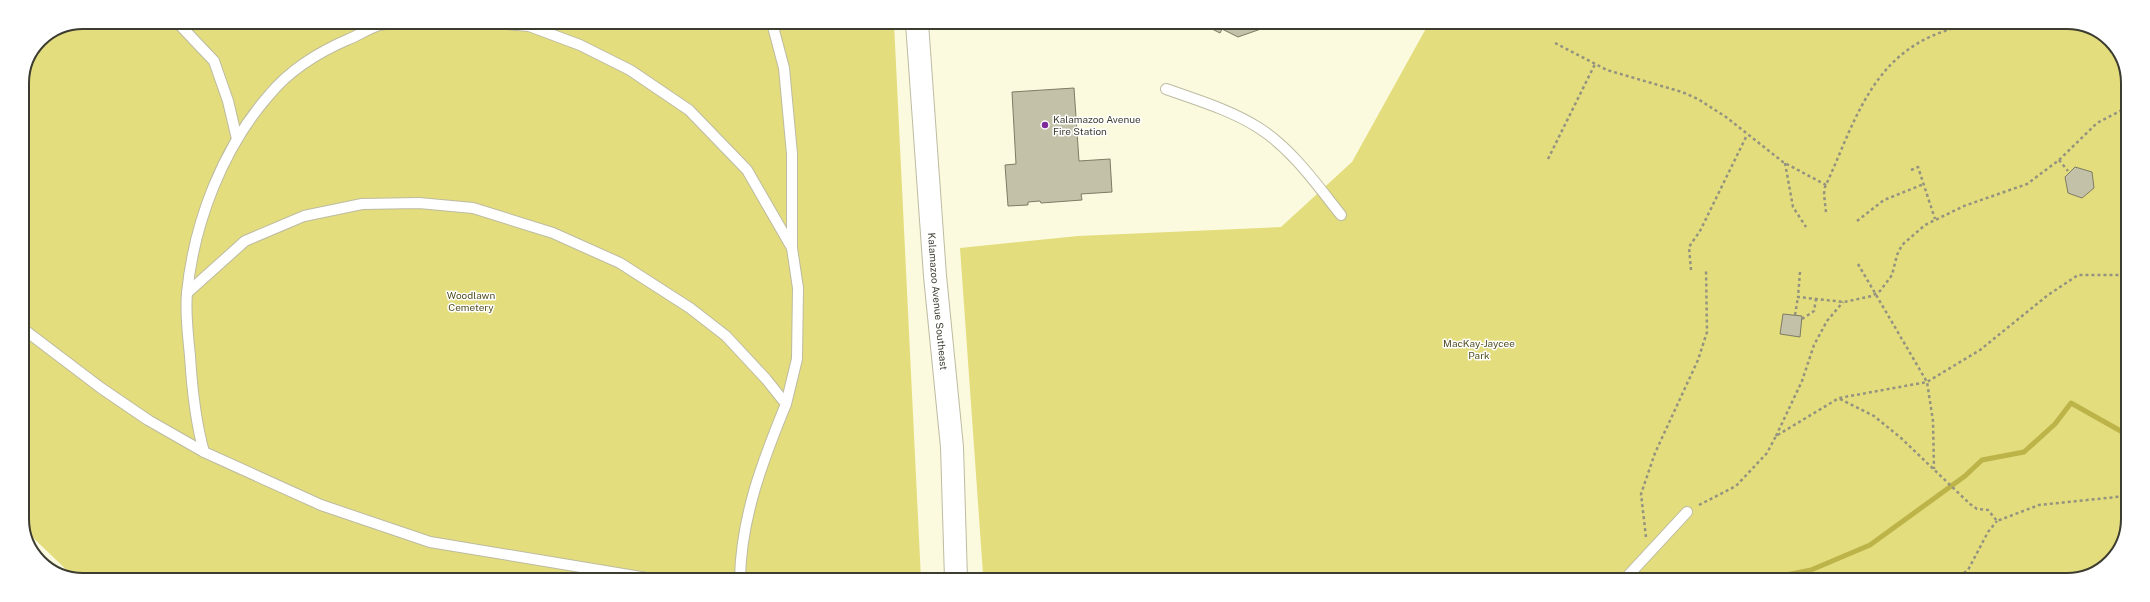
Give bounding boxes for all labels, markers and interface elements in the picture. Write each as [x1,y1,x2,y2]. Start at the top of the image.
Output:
place label: Kalamazoo Avenue Fire Station [1053,113,1141,137]
marker: Kalamazoo Avenue Fire Station [1040,120,1050,130]
street label: Kalamazoo Avenue Southeast [926,232,950,371]
park label: Woodlawn Cemetery [447,289,495,313]
park label: MacKay-Jaycee Park [1443,337,1515,361]

